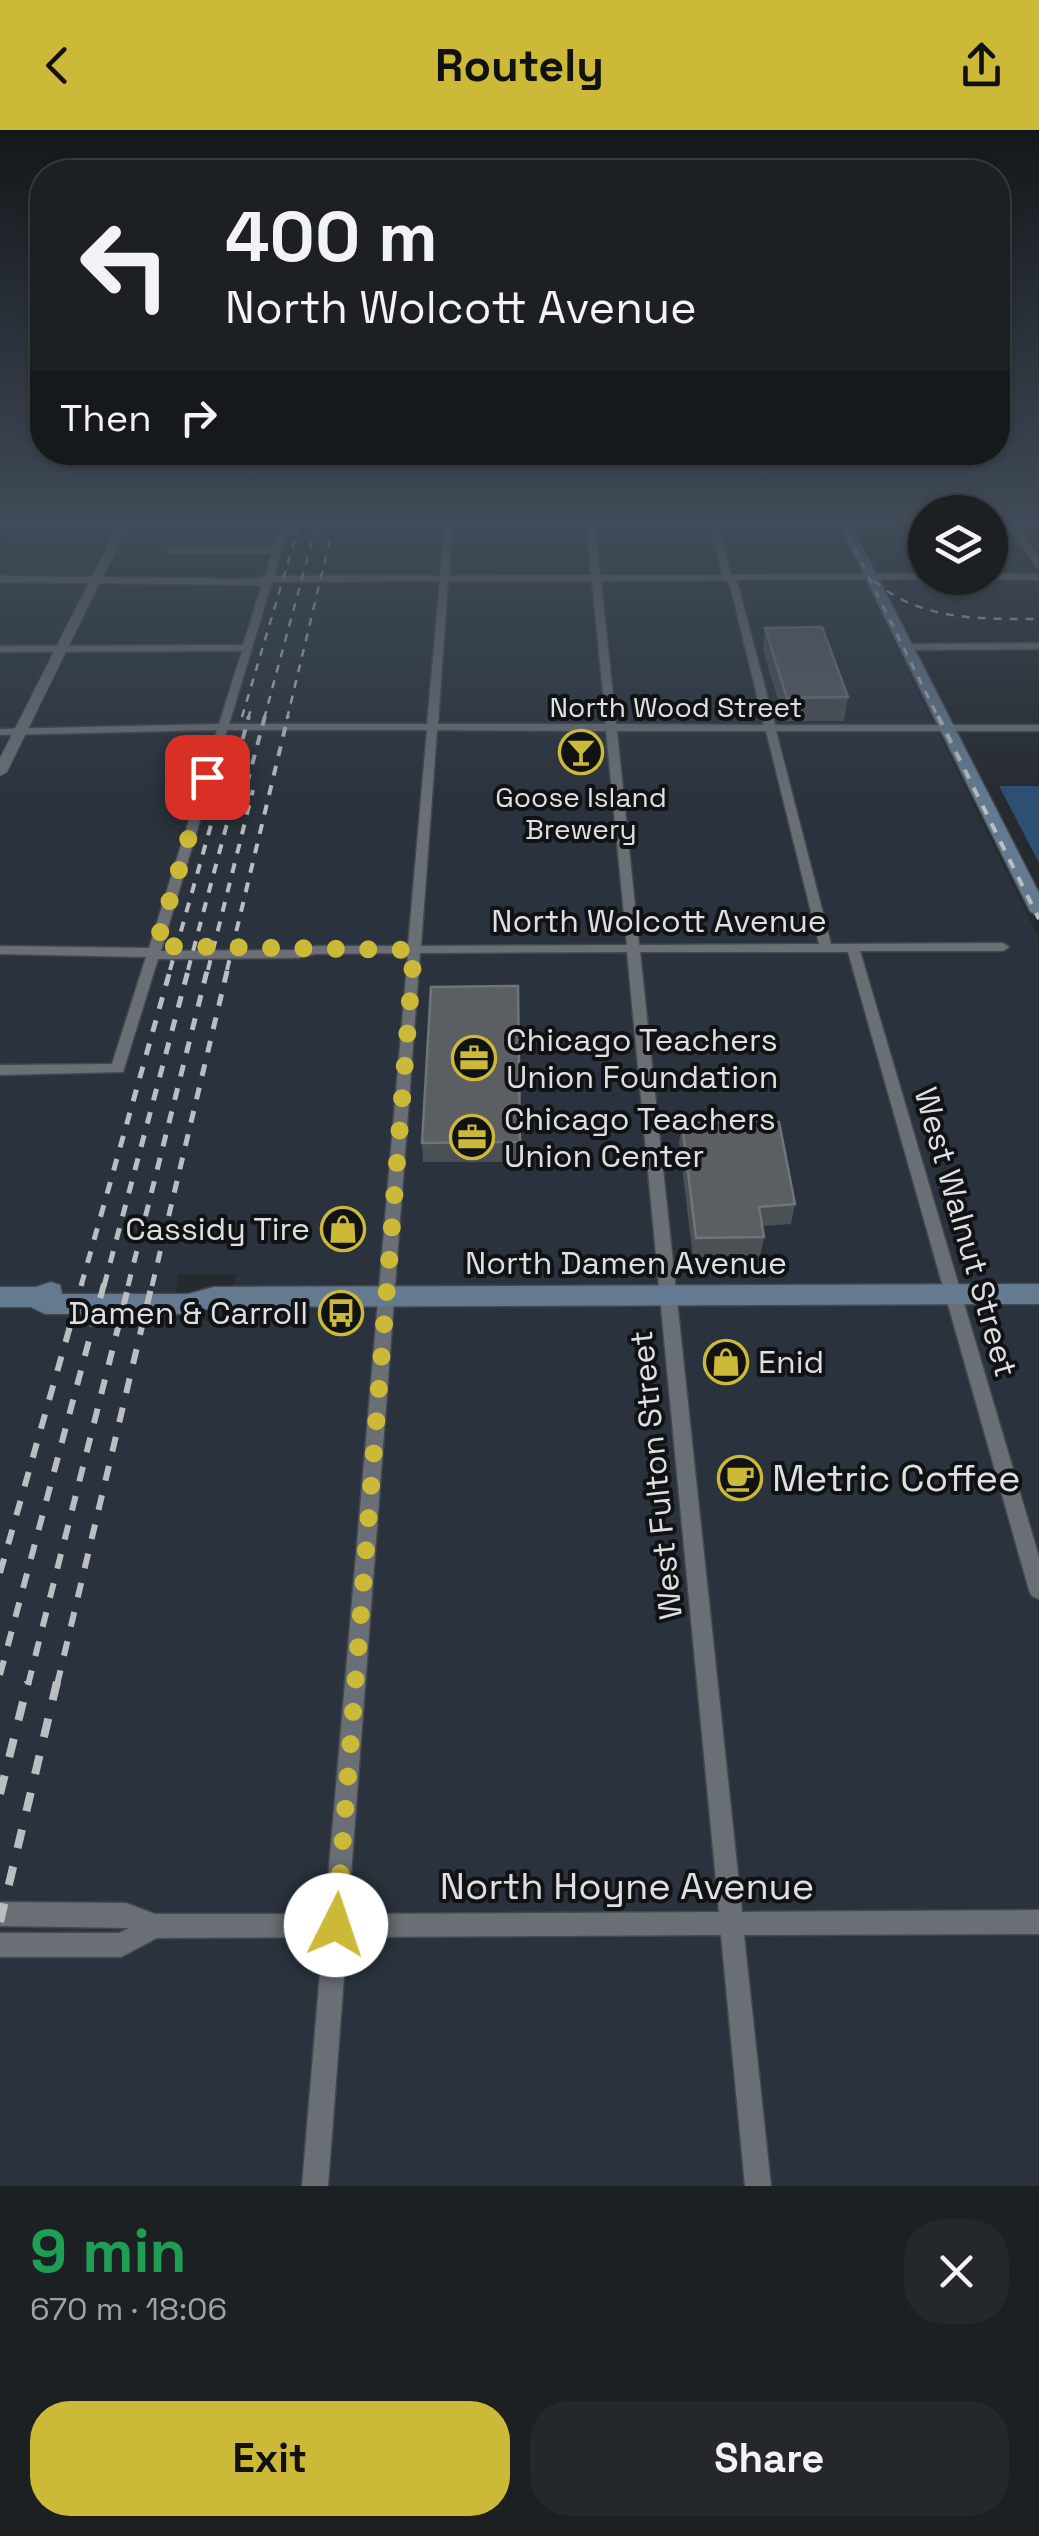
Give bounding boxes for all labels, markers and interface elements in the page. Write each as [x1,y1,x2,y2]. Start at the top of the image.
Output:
text: Routely [435,37,604,94]
icon: back [30,38,85,93]
icon: share [954,38,1009,93]
text: 400 m [225,192,438,281]
icon: left [60,200,190,330]
text: North Wolcott Avenue [225,279,697,336]
icon: right [171,390,226,445]
text: Then [60,394,151,442]
map controls [908,495,1008,595]
button: layers [908,495,1008,595]
street label: North Wood Street [550,689,803,725]
bar icon: Goose Island Brewery [558,729,604,775]
pin [165,735,250,820]
icon: arrive [180,750,235,805]
place label: Goose Island Brewery [495,779,667,847]
street label: North Wolcott Avenue [491,901,827,941]
place label: Chicago Teachers Union Foundation [506,1020,778,1097]
office icon: Chicago Teachers Union Foundation [451,1035,497,1081]
street label: West Walnut Street [906,1083,1026,1381]
place label: Chicago Teachers Union Center [504,1099,776,1176]
office icon: Chicago Teachers Union Center [449,1114,495,1160]
shop icon: Cassidy Tire [320,1206,366,1252]
place label: Cassidy Tire [125,1209,310,1249]
street label: North Damen Avenue [465,1243,787,1283]
bus stop icon: Damen & Carroll [318,1290,364,1336]
place label: Damen & Carroll [69,1293,308,1333]
street label: West Fulton Street [621,1329,691,1621]
shop icon: Enid [703,1339,749,1385]
place label: Enid [758,1342,824,1382]
place label: Metric Coffee [772,1454,1020,1502]
cafe icon: Metric Coffee [717,1455,763,1501]
street label: North Hoyne Avenue [440,1862,814,1910]
position arrow [284,1873,388,1977]
text: 9 min [30,2213,186,2290]
button: close [904,2219,1009,2324]
text: 670 m · 18:06 [30,2289,227,2329]
button: Exit [30,2401,510,2516]
button: Share [530,2401,1009,2516]

